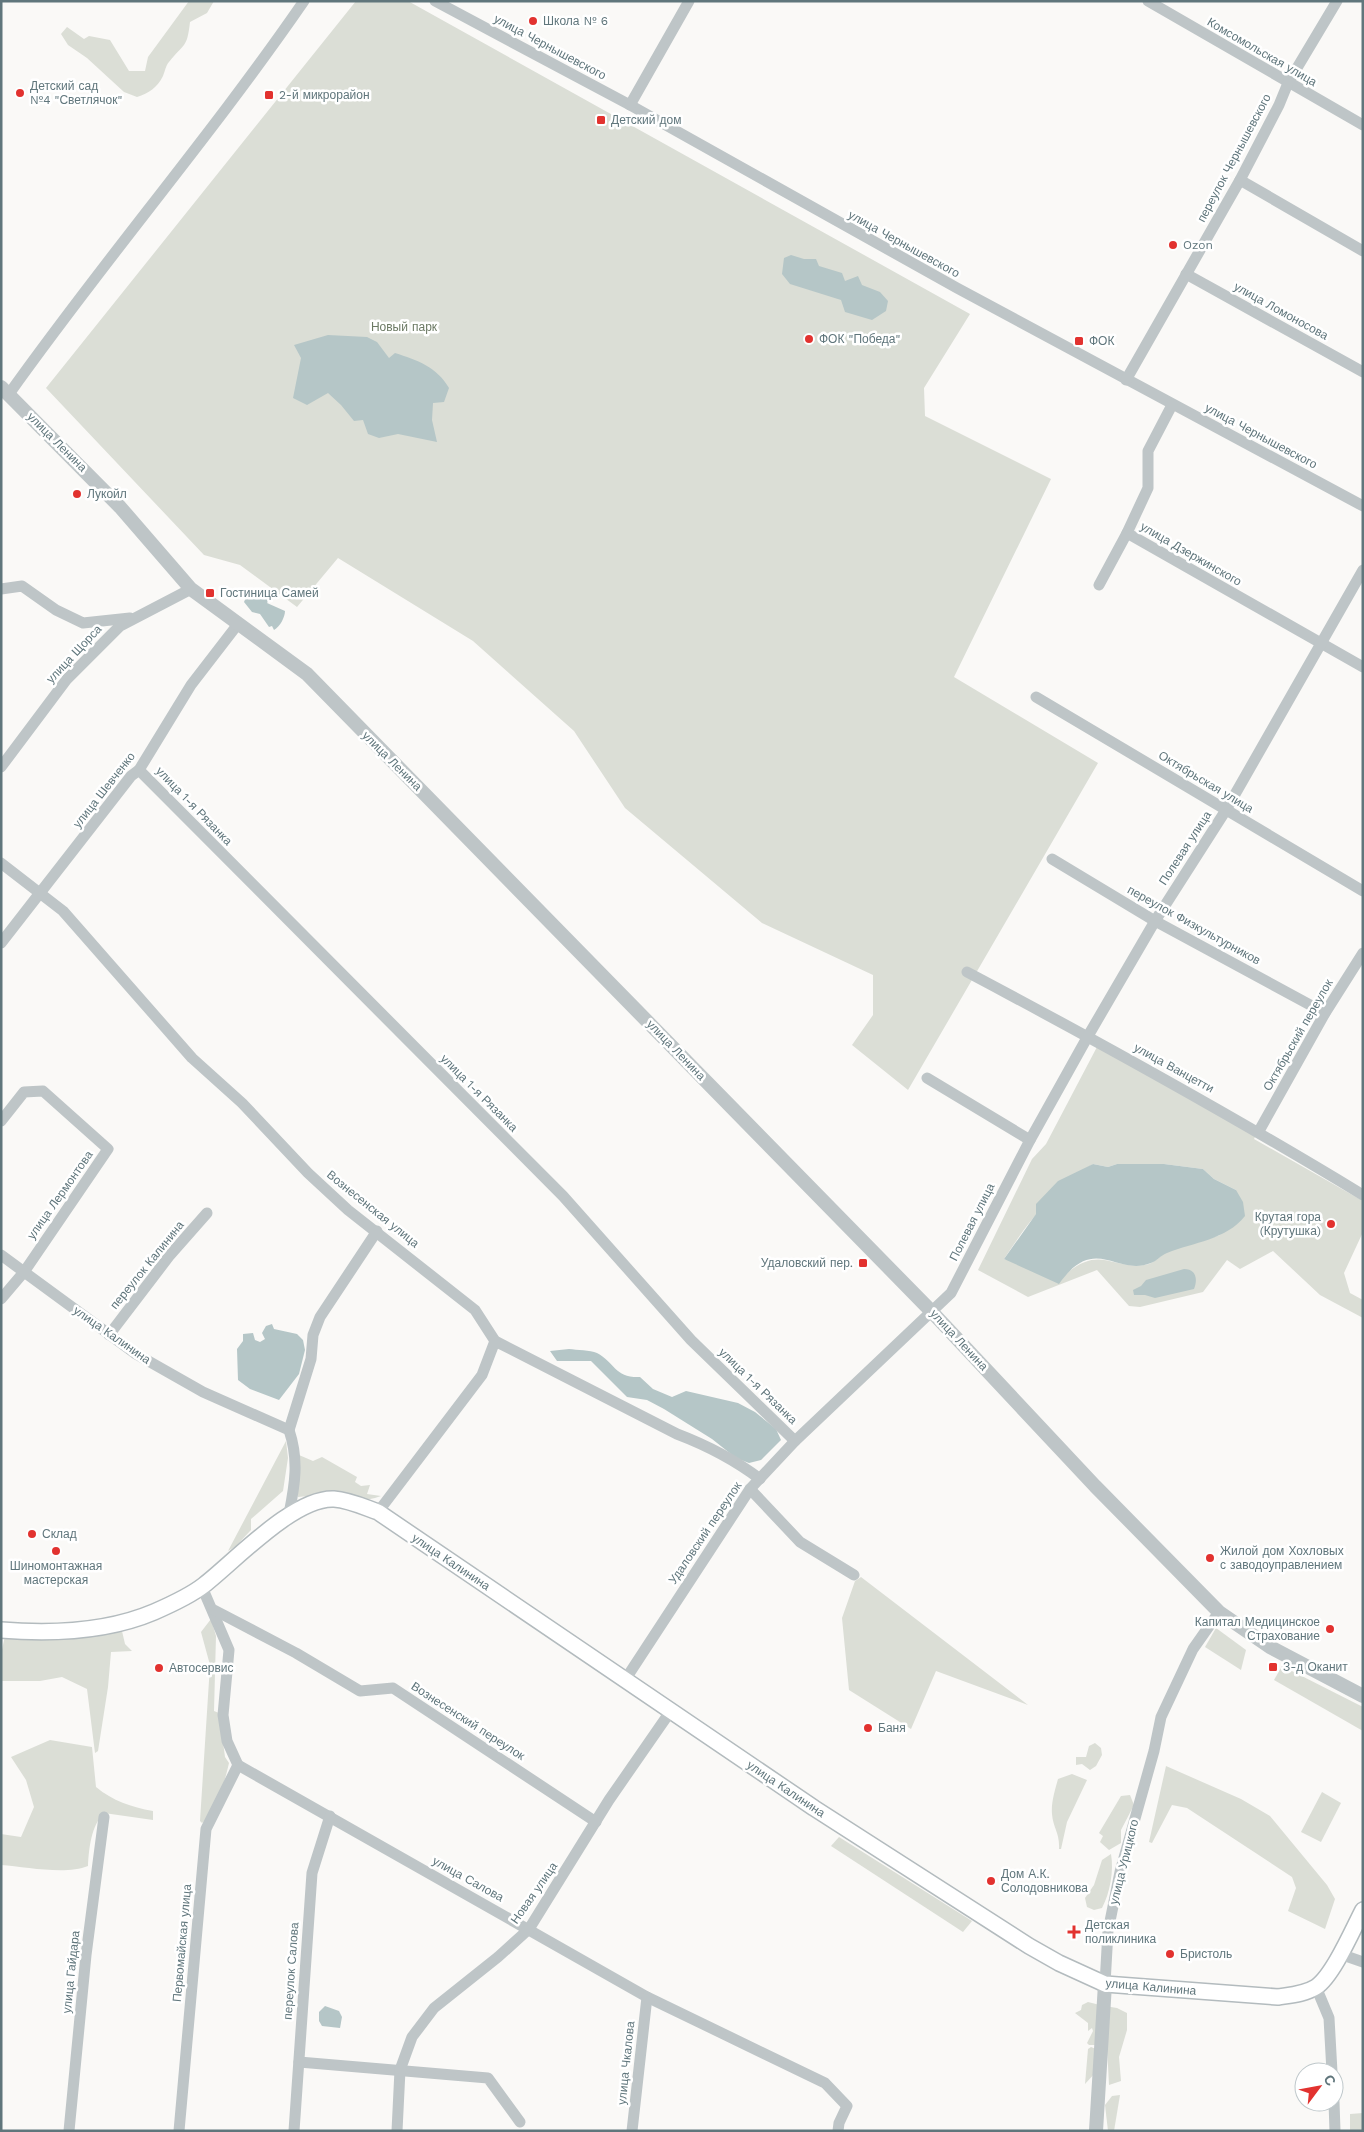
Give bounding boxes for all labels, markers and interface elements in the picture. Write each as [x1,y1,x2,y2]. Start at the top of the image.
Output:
street label: улица Чернышевского [491,11,609,83]
place label: Школа № 6 [543,14,608,28]
marker: Школа № 6 [527,15,539,27]
street label: Комсомольская улица [1205,15,1320,89]
place label: Детский сад №4 "Светлячок" [30,79,122,107]
marker: Детский сад №4 "Светлячок" [14,87,26,99]
place label: 2-й микрорайон [279,88,370,102]
marker: 2-й микрорайон [263,89,275,101]
street label: переулок Чернышевского [1194,91,1274,225]
place label: Детский дом [611,113,681,127]
marker: Детский дом [595,114,607,126]
street label: улица Чернышевского [846,208,962,281]
place label: Ozon [1183,238,1213,252]
marker: Ozon [1167,239,1179,251]
street label: улица Ломоносова [1231,279,1331,343]
park label: Новый парк [371,320,438,334]
place label: ФОК "Победа" [819,332,900,346]
marker: ФОК "Победа" [803,333,815,345]
place label: ФОК [1089,334,1114,348]
marker: ФОК [1073,335,1085,347]
street label: улица Чернышевского [1202,400,1320,472]
street label: улица Ленина [24,409,90,475]
place label: Лукойл [87,487,127,501]
marker: Лукойл [71,488,83,500]
street label: улица Дзержинского [1138,519,1244,589]
place label: Гостиница Самей [220,586,319,600]
marker: Гостиница Самей [204,587,216,599]
street label: улица Щорса [44,622,105,686]
street label: улица Ленина [359,728,425,794]
street label: Октябрьская улица [1156,748,1256,816]
street label: улица Шевченко [70,749,138,831]
street label: улица 1-я Рязанка [153,764,235,848]
street label: Полевая улица [1156,808,1214,888]
street label: переулок Физкультурников [1125,883,1263,967]
street label: Октябрьский переулок [1260,976,1336,1093]
street label: улица Ленина [644,1017,708,1083]
street label: улица Ванцетти [1132,1040,1216,1096]
street label: улица 1-я Рязанка [438,1052,521,1135]
street label: улица Лермонтова [24,1148,96,1242]
street label: Вознесенская улица [324,1168,422,1251]
street label: Полевая улица [946,1181,998,1263]
place label: Крутая гора (Крутушка) [1255,1210,1321,1238]
street label: переулок Калинина [107,1218,187,1312]
marker: Крутая гора (Крутушка) [1325,1218,1337,1230]
place label: Удаловский пер. [761,1256,853,1270]
marker: Удаловский пер. [857,1257,869,1269]
street label: улица Калинина [71,1303,154,1367]
street label: улица Ленина [927,1307,991,1374]
street label: улица 1-я Рязанка [716,1345,800,1427]
street label: Удаловский переулок [666,1479,745,1587]
place label: Склад [42,1527,77,1541]
marker: Склад [26,1528,38,1540]
street label: улица Калинина [409,1531,493,1593]
place label: Жилой дом Хохловых с заводоуправлением [1220,1544,1344,1572]
marker: Шиномонтажная мастерская [50,1545,62,1557]
marker: Жилой дом Хохловых с заводоуправлением [1204,1552,1216,1564]
place label: Шиномонтажная мастерская [10,1559,102,1587]
place label: Капитал Медицинское Страхование [1195,1615,1320,1643]
marker: Капитал Медицинское Страхование [1324,1623,1336,1635]
place label: З-д Оканит [1283,1660,1348,1674]
place label: Автосервис [169,1661,234,1675]
marker: З-д Оканит [1267,1661,1279,1673]
marker: Автосервис [153,1662,165,1674]
street label: Вознесенский переулок [409,1679,528,1763]
place label: Баня [878,1721,906,1735]
marker: Баня [862,1722,874,1734]
street label: улица Калинина [744,1758,828,1820]
street label: улица Урицкого [1107,1818,1141,1906]
street label: улица Салова [430,1854,506,1904]
street label: Новая улица [508,1859,561,1926]
place label: Дом А.К. Солодовникова [1001,1867,1088,1895]
marker: Дом А.К. Солодовникова [985,1875,997,1887]
street label: Первомайская улица [170,1883,194,2003]
place label: Детская поликлиника [1085,1918,1157,1946]
street label: переулок Салова [281,1922,301,2020]
marker: Детская поликлиника [1067,1925,1081,1939]
street label: улица Гайдара [60,1930,82,2014]
place label: Бристоль [1180,1947,1232,1961]
marker: Бристоль [1164,1948,1176,1960]
street label: улица Калинина [1105,1976,1197,1998]
street label: улица Чкалова [615,2020,637,2106]
north arrow [1294,2062,1344,2112]
text: С [1321,2072,1339,2089]

